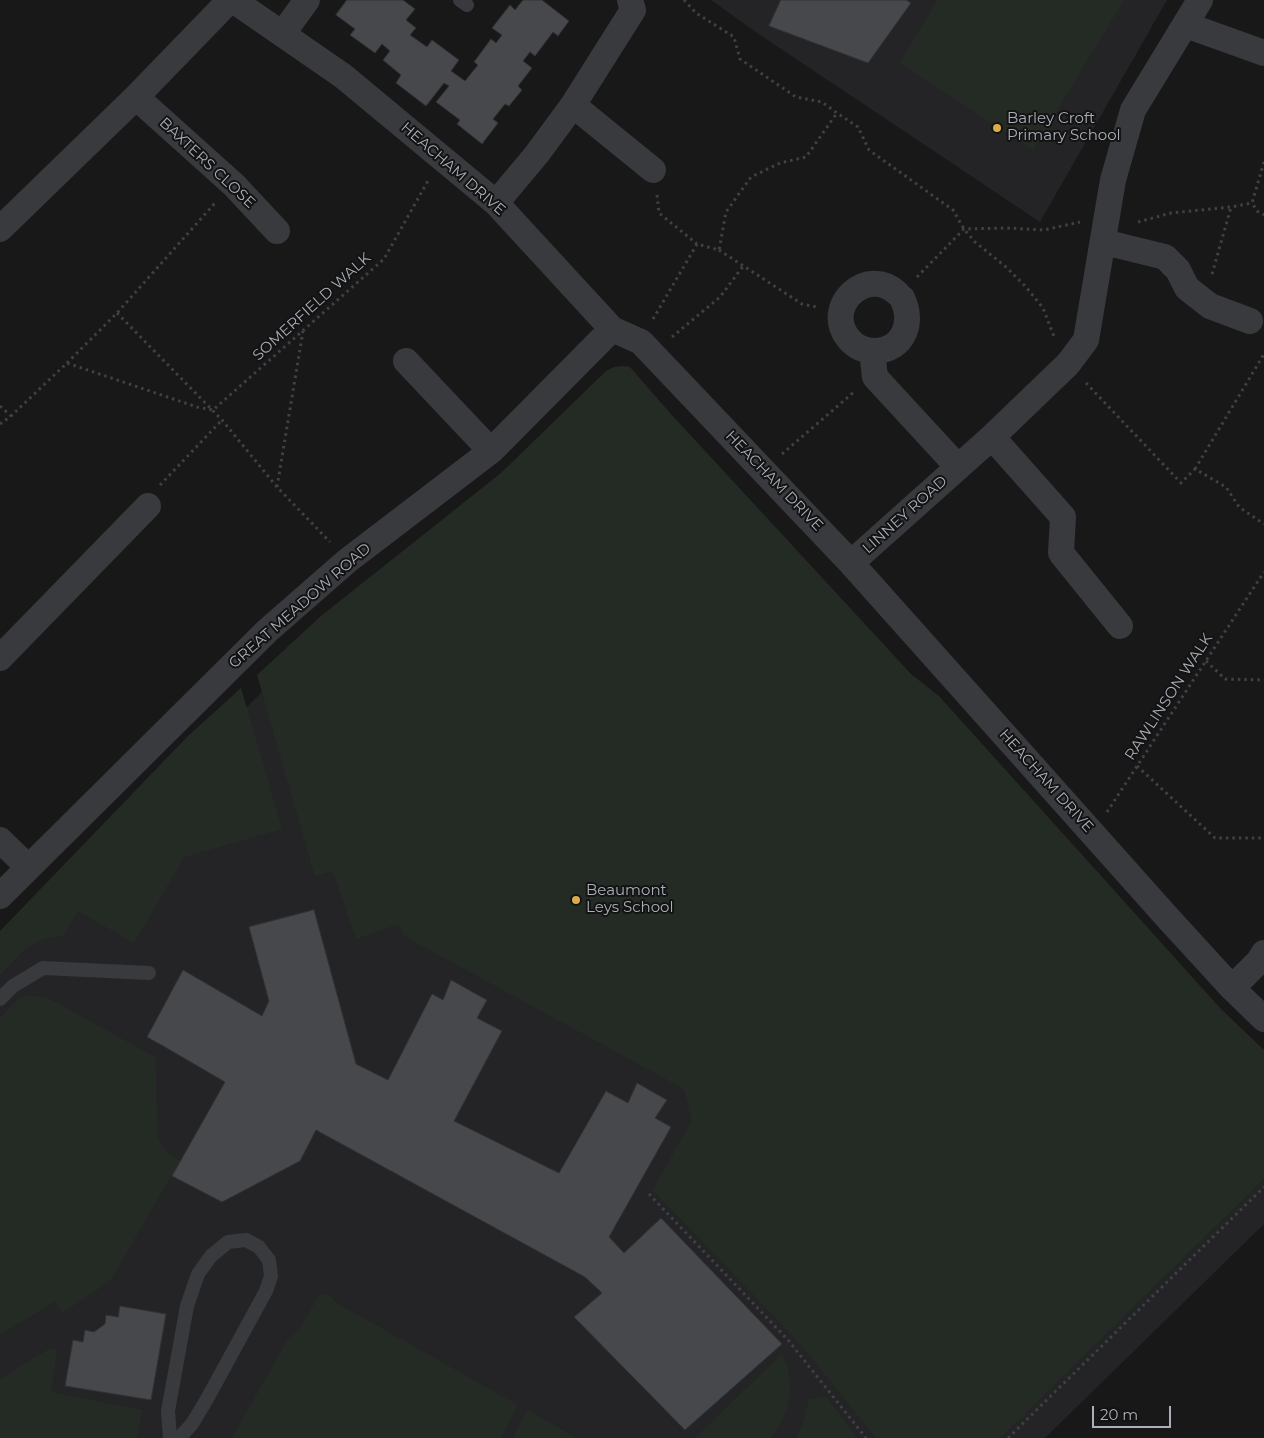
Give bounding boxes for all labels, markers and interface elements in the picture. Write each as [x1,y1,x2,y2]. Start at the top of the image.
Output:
place label: Barley Croft Primary School [1007,110,1121,145]
street label: BAXTERS CLOSE [155,114,259,212]
street label: HEACHAM DRIVE [397,119,509,219]
marker: Barley Croft Primary School [991,122,1003,134]
street label: SOMERFIELD WALK [249,249,375,365]
street label: HEACHAM DRIVE [722,427,826,535]
street label: LINNEY ROAD [859,472,951,558]
street label: GREAT MEADOW ROAD [225,539,375,673]
street label: RAWLINSON WALK [1121,630,1217,764]
street label: HEACHAM DRIVE [995,726,1097,836]
place label: Beaumont Leys School [586,882,674,917]
marker: Beaumont Leys School [570,894,582,906]
scale bar [1094,1396,1173,1428]
text: 20 m [1100,1405,1138,1424]

